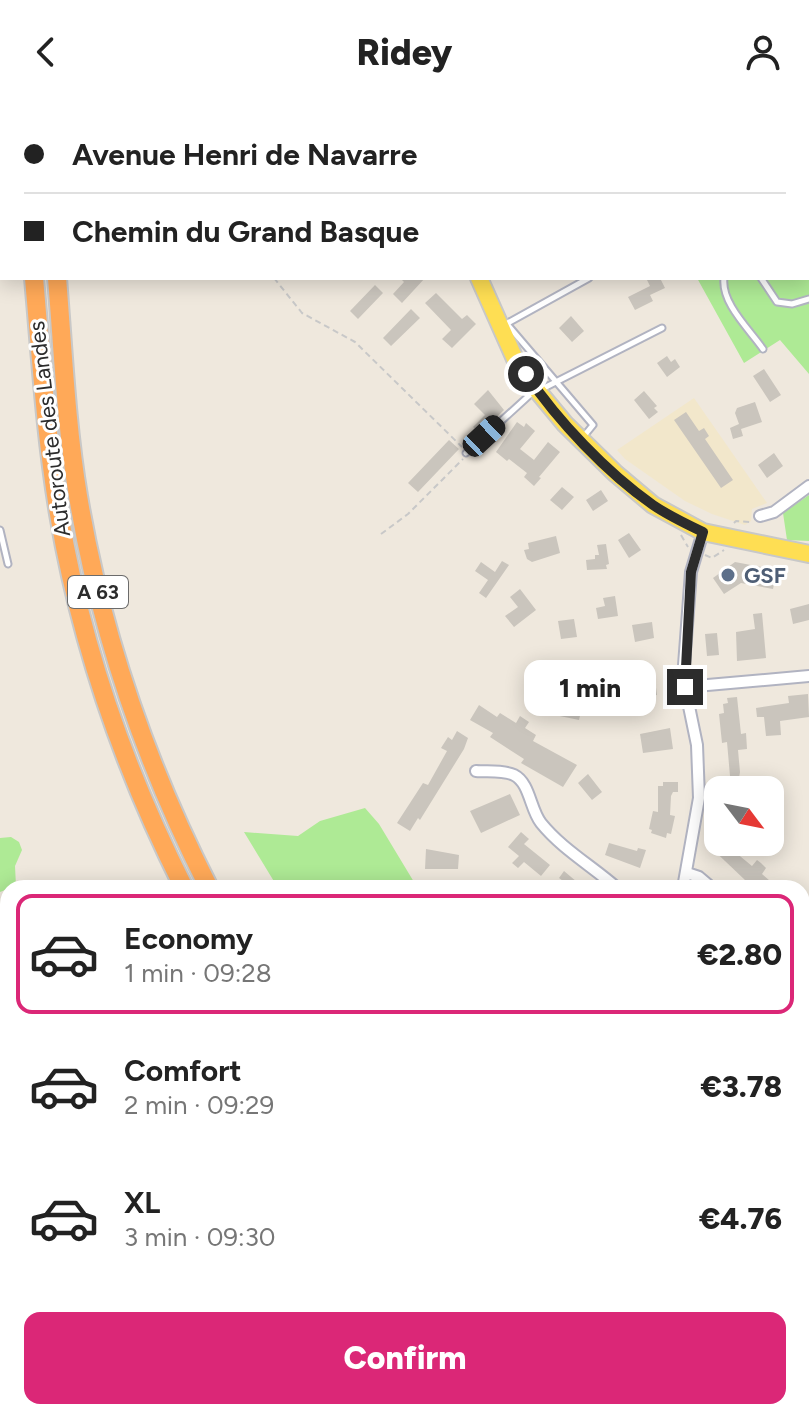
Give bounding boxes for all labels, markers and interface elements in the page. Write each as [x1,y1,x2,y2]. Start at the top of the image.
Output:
icon: back [24,30,68,74]
icon: person [741,30,785,74]
text: Ridey [357,31,452,74]
text: Avenue Henri de Navarre [72,136,417,173]
text: Chemin du Grand Basque [72,213,419,250]
street label: Autoroute des Landes [23,320,76,538]
route start [508,356,544,392]
car [458,411,510,461]
place label: GSF [744,562,786,589]
marker: GSF [719,566,737,584]
road number: A 63 [68,576,128,608]
callout: 1 min [525,659,657,715]
route end [667,669,703,705]
text: 1 min [559,672,621,704]
north arrow [704,776,784,856]
map controls [704,776,784,856]
icon: car [28,918,100,990]
text: Economy [124,920,253,957]
text: €2.80 [697,936,782,973]
text: 1 min · 09:28 [124,957,272,989]
icon: car [28,1050,100,1122]
text: Comfort [124,1052,242,1089]
text: €3.78 [701,1068,782,1105]
text: 2 min · 09:29 [124,1089,274,1121]
icon: car [28,1182,100,1254]
text: XL [124,1184,160,1221]
text: €4.76 [699,1200,782,1237]
text: 3 min · 09:30 [124,1221,275,1253]
button: Confirm [24,1312,786,1404]

